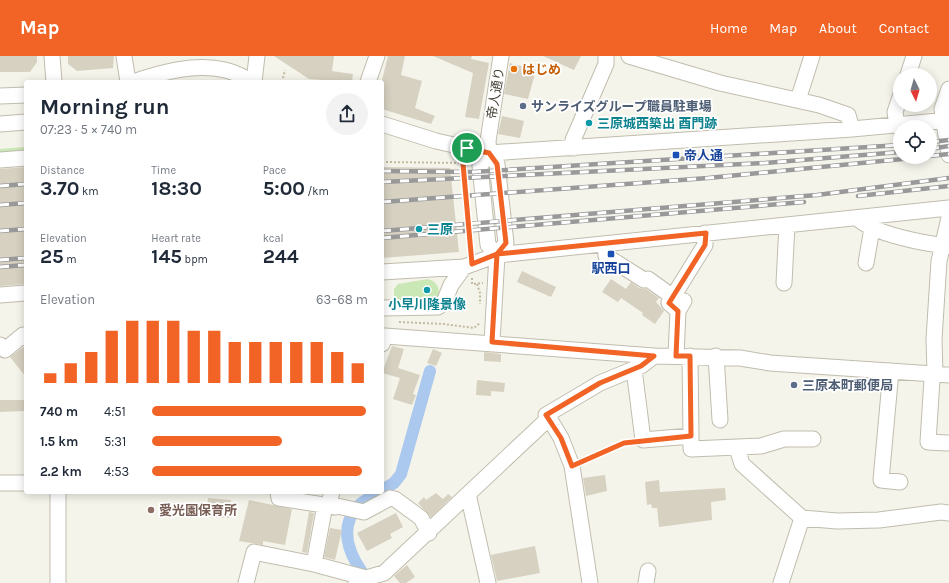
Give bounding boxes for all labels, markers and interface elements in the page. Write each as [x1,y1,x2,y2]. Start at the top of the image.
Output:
text: Map [20,17,59,39]
text: Home [710,20,747,37]
text: Map [769,20,797,37]
text: About [819,20,857,37]
text: Contact [879,20,929,37]
place label: はじめ [522,62,561,77]
marker: はじめ [509,64,519,74]
street label: 帝人通り [484,66,507,120]
north arrow [893,68,937,112]
map controls [893,68,937,164]
button: share [326,93,368,135]
text: Morning run [40,94,169,120]
place label: サンライズグループ職員駐車場 [531,99,712,114]
marker: サンライズグループ職員駐車場 [518,101,528,111]
place label: 三原城西築出 酉門跡 [597,116,717,131]
marker: 三原城西築出 酉門跡 [584,118,594,128]
button: locate [893,120,937,164]
text: 07:23 · 5 × 740 m [40,122,137,137]
pin [450,131,484,165]
icon: arrive [456,137,478,159]
place label: 帝人通 [684,148,723,163]
marker: 帝人通 [671,150,681,160]
text: Distance [40,164,84,177]
text: Time [151,164,176,177]
text: Pace [263,164,286,177]
text: 3.70 [40,177,79,200]
text: 18:30 [151,177,202,200]
text: 5:00 [263,177,305,200]
text: km [79,185,98,198]
text: /km [305,185,329,198]
place label: 三原 [427,222,453,237]
marker: 三原 [414,224,424,234]
text: Elevation [40,232,87,245]
text: Heart rate [151,232,201,245]
text: kcal [263,232,284,245]
text: 25 [40,245,64,268]
text: 145 [151,245,182,268]
text: 244 [263,245,299,268]
marker: 駅西口 [606,249,616,259]
text: m [64,253,77,266]
text: bpm [182,253,208,266]
place label: 駅西口 [591,261,631,276]
marker: 小早川隆景像 [422,285,432,295]
text: Elevation [40,292,95,307]
text: 63–68 m [316,292,368,307]
place label: 小早川隆景像 [388,297,466,312]
place label: 三原本町郵便局 [802,378,893,393]
marker: 三原本町郵便局 [789,380,799,390]
text: 740 m [40,404,78,419]
text: 4:51 [104,404,126,419]
text: 1.5 km [40,434,78,449]
text: 5:31 [104,434,126,449]
text: 2.2 km [40,464,82,479]
text: 4:53 [104,464,129,479]
place label: 愛光園保育所 [159,503,237,518]
marker: 愛光園保育所 [146,505,156,515]

